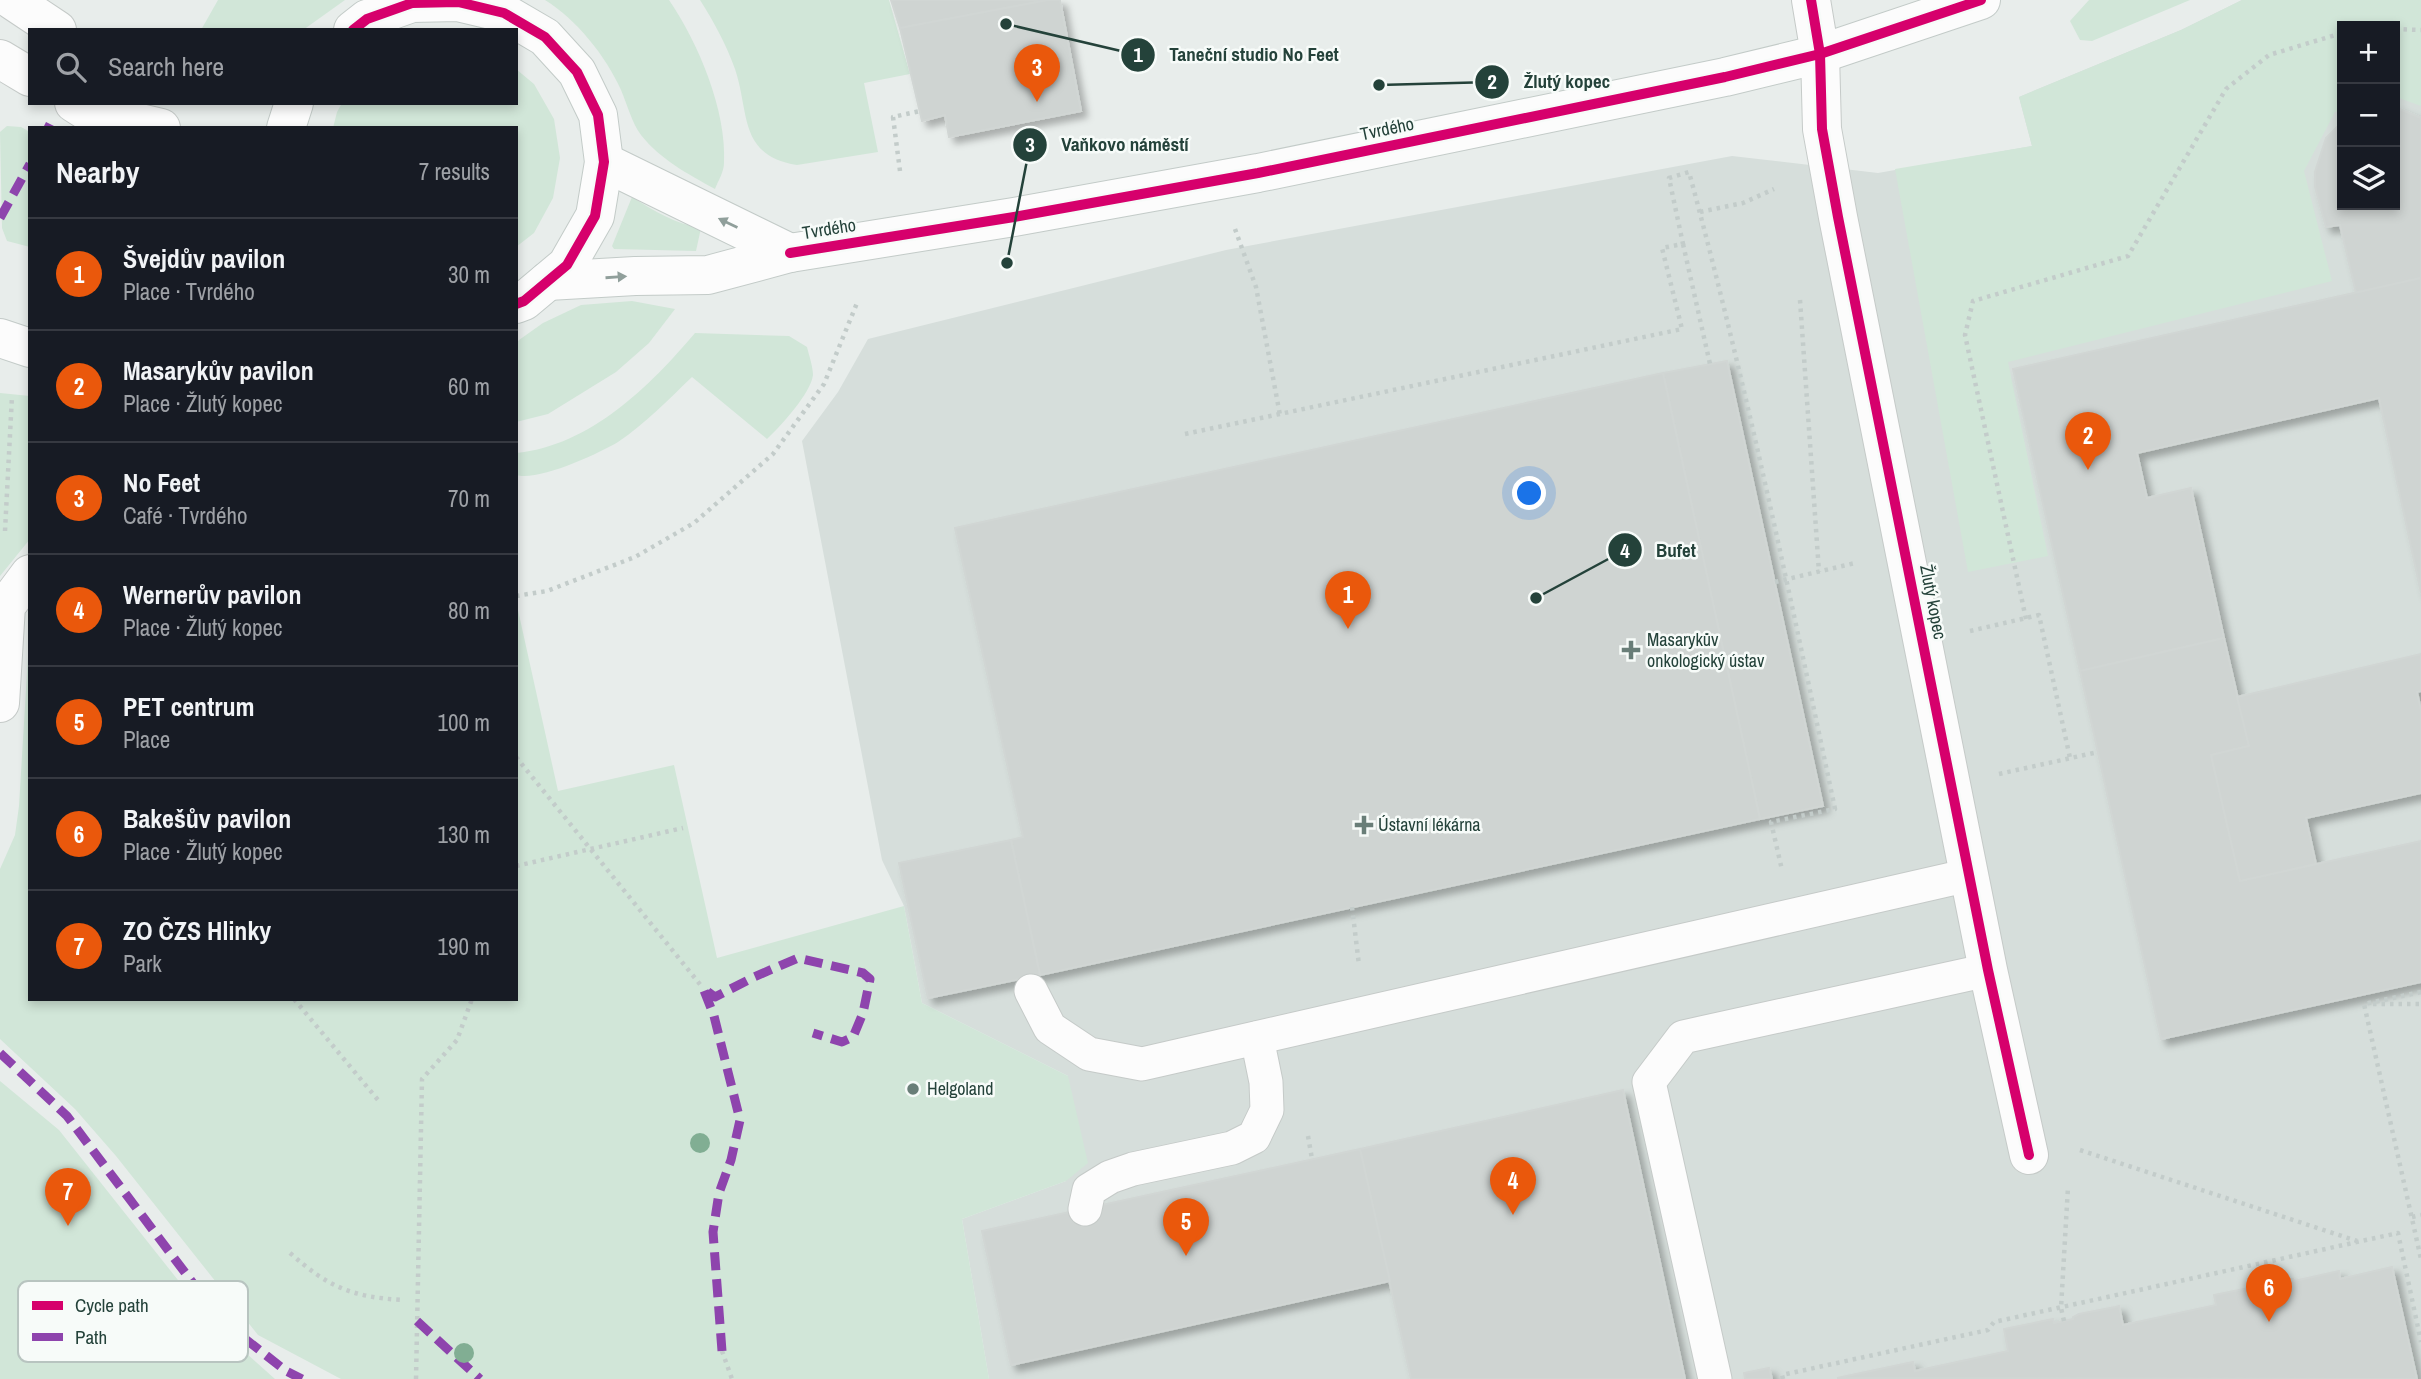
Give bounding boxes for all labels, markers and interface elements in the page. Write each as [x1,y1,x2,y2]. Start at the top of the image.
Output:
map controls [2337,21,2400,210]
button: + [2337,21,2400,84]
search box [28,28,518,105]
callout: Taneční studio No Feet [1120,35,1353,75]
text: 1 [1133,40,1143,69]
text: Taneční studio No Feet [1169,41,1339,67]
pin: 3 [1014,44,1060,102]
icon: search [52,48,90,86]
text: Search here [108,49,224,84]
callout: Žlutý kopec [1475,62,1624,102]
text: 2 [1487,67,1497,96]
text: Žlutý kopec [1524,68,1610,94]
button: − [2337,84,2400,147]
street label: Tvrdého [1358,111,1416,146]
callout: Vaňkovo náměstí [1012,125,1203,165]
text: 3 [1025,130,1035,159]
text: Vaňkovo náměstí [1061,131,1189,157]
button: layers [2337,147,2400,210]
text: Nearby [56,152,139,192]
text: 7 results [419,156,490,187]
street label: Tvrdého [800,212,858,245]
one-way arrow [718,217,738,229]
text: Švejdův pavilon [123,241,285,276]
text: 1 [74,259,84,290]
text: 30 m [448,259,490,290]
one-way arrow [605,271,627,282]
text: Place · Tvrdého [123,276,255,307]
text: Masarykův pavilon [123,353,314,388]
text: 2 [74,371,84,402]
text: 60 m [448,371,490,402]
text: Place · Žlutý kopec [123,388,282,419]
pin: 2 [2065,412,2111,470]
text: No Feet [123,465,200,500]
your location [1512,476,1546,510]
text: 3 [74,483,84,514]
text: 70 m [448,483,490,514]
text: Café · Tvrdého [123,500,247,531]
callout: Bufet [1607,530,1710,570]
text: 4 [1620,536,1630,565]
text: Bufet [1656,537,1696,563]
street label: Žlutý kopec [1914,562,1953,641]
pin: 1 [1325,571,1371,629]
text: Wernerův pavilon [123,577,302,612]
text: 4 [74,595,84,626]
text: 80 m [448,595,490,626]
text: Place · Žlutý kopec [123,612,282,643]
place label: Masarykův onkologický ústav [1647,627,1765,673]
marker: Masarykův onkologický ústav [1621,640,1641,660]
text: PET centrum [123,689,255,724]
text: 5 [74,707,84,738]
text: 100 m [438,707,490,738]
text: Place [123,724,170,755]
text: Bakešův pavilon [123,801,291,836]
place label: Ústavní lékárna [1378,812,1481,837]
marker: Ústavní lékárna [1356,817,1372,833]
text: 6 [74,819,84,850]
text: 130 m [438,819,490,850]
text: Place · Žlutý kopec [123,836,282,867]
text: ZO ČZS Hlinky [123,913,271,948]
text: 7 [74,931,84,962]
text: 190 m [438,931,490,962]
text: Park [123,948,162,979]
place label: Helgoland [927,1076,993,1101]
marker: Helgoland [905,1081,921,1097]
pin: 4 [1490,1157,1536,1215]
pin: 7 [45,1168,91,1226]
pin: 5 [1163,1198,1209,1256]
pin: 6 [2246,1264,2292,1322]
legend [18,1281,248,1362]
text: Cycle path [75,1292,149,1318]
text: Path [75,1324,107,1350]

